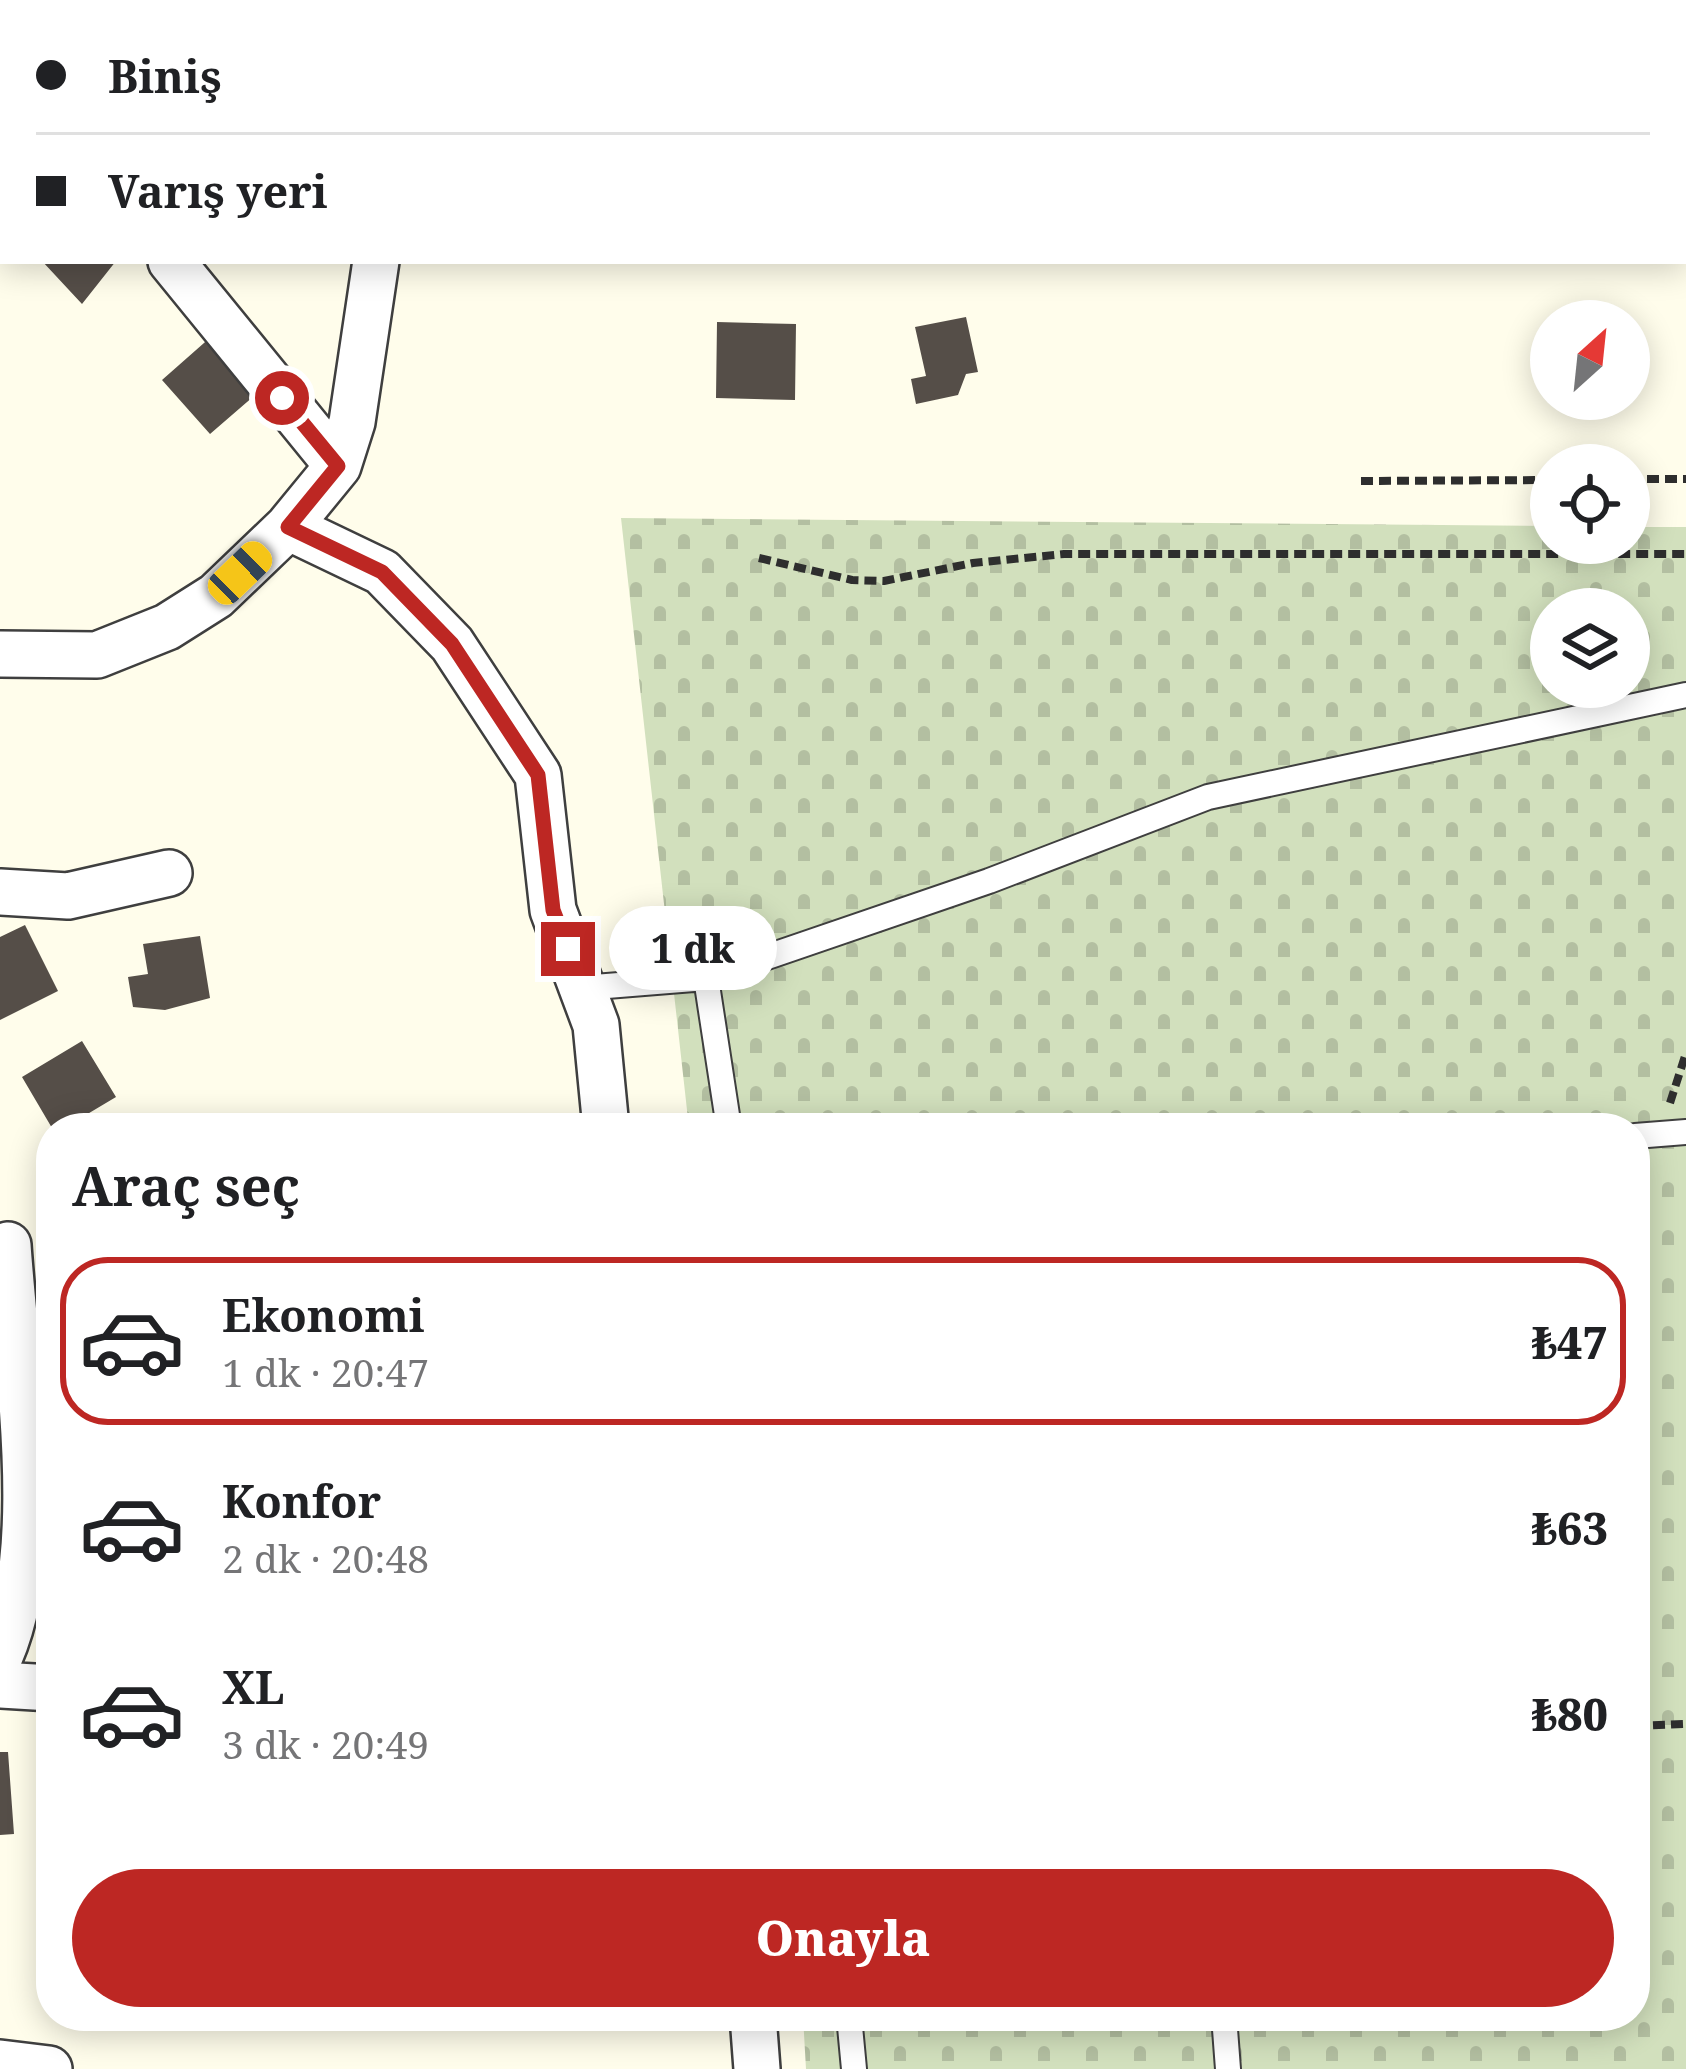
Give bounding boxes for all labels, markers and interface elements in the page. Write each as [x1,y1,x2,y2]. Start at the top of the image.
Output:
text: Biniş [108,45,222,106]
text: Varış yeri [108,160,328,221]
north arrow [1530,300,1650,420]
map controls [1530,300,1650,708]
route start [255,371,309,425]
button: locate [1530,444,1650,564]
car [202,535,278,611]
button: layers [1530,588,1650,708]
callout: 1 dk [610,907,778,991]
text: 1 dk [651,921,735,974]
route end [541,922,595,976]
text: Araç seç [72,1148,300,1222]
text: Ekonomi [222,1284,425,1345]
icon: car [78,1287,186,1395]
text: ₺47 [1531,1311,1608,1372]
text: 1 dk · 20:47 [222,1345,429,1398]
text: Konfor [222,1470,381,1531]
icon: car [78,1473,186,1581]
text: ₺63 [1531,1497,1608,1558]
text: 2 dk · 20:48 [222,1531,429,1584]
text: XL [222,1656,284,1717]
icon: car [78,1659,186,1767]
text: ₺80 [1531,1683,1608,1744]
text: 3 dk · 20:49 [222,1717,429,1770]
button: Onayla [72,1869,1614,2007]

